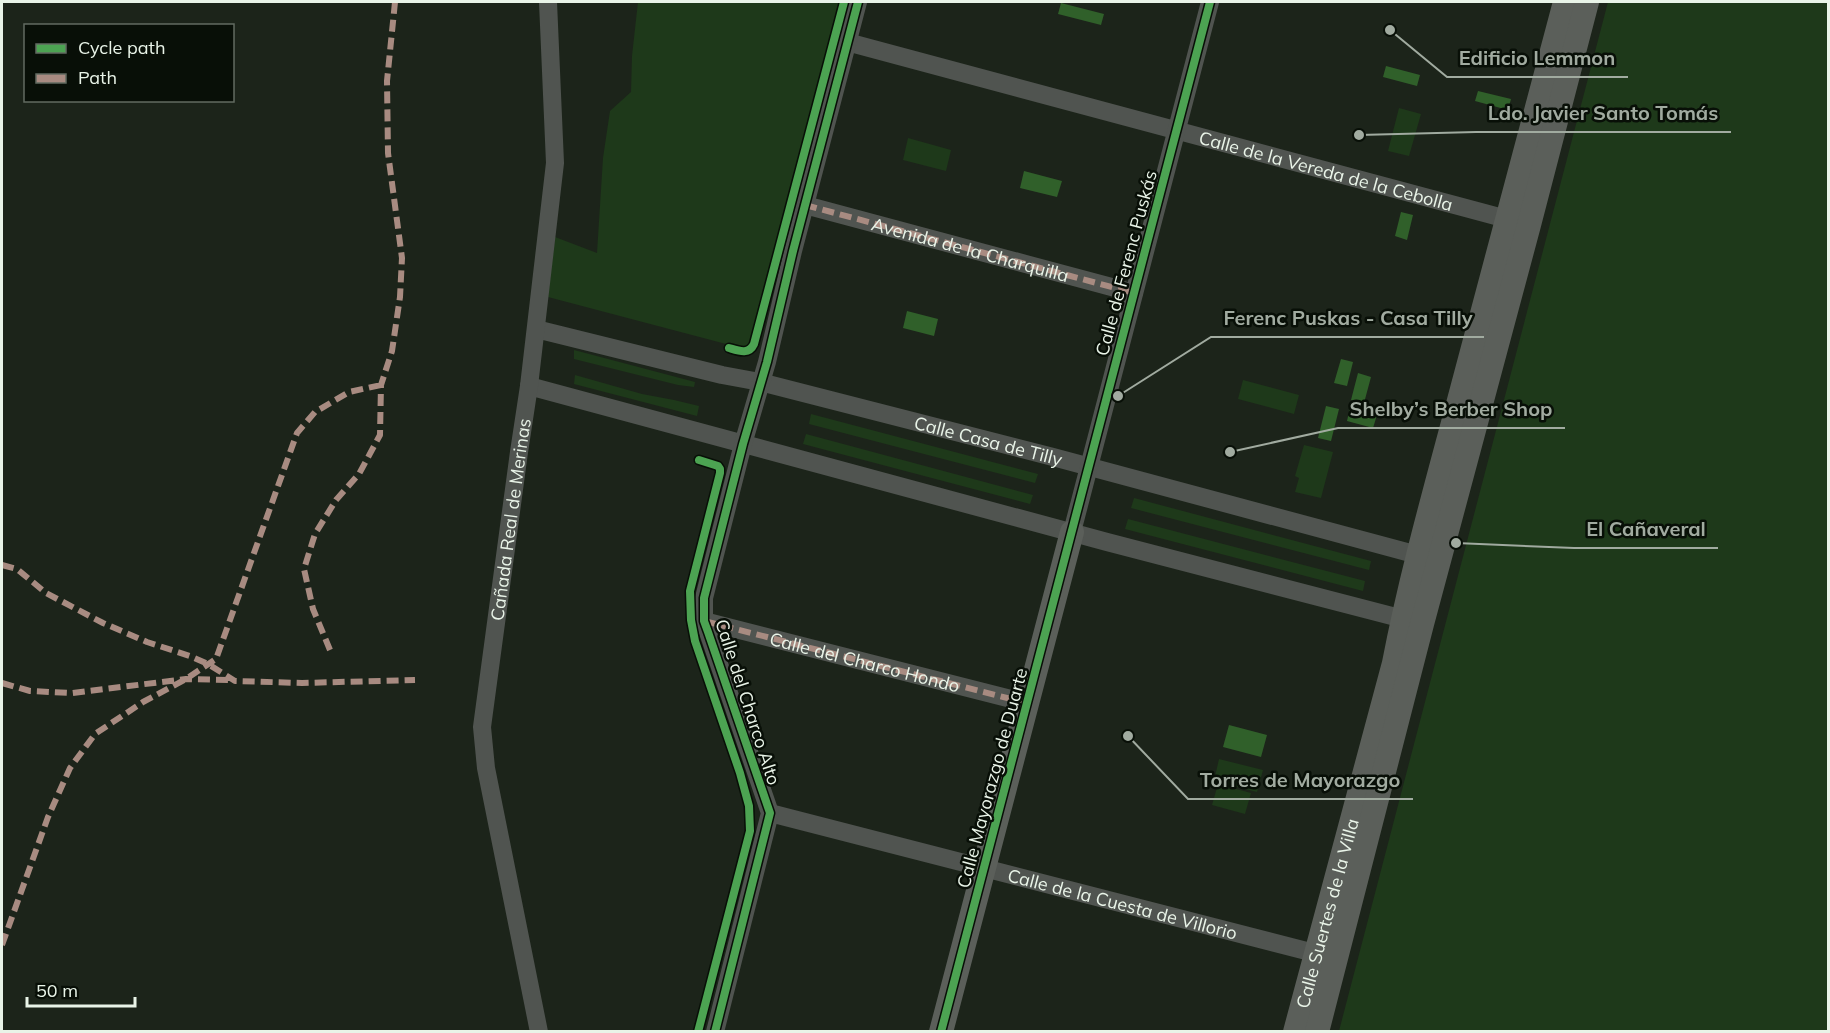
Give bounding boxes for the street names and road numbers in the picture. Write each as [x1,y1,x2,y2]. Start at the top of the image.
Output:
street label: Calle de la Vereda de la Cebolla [1197,125,1456,216]
street label: Calle de Ferenc Puskás [1090,168,1162,358]
street label: Avenida de la Charquilla [869,212,1071,287]
street label: Calle Casa de Tilly [912,410,1065,471]
street label: Cañada Real de Merinas [485,416,535,622]
street label: Calle del Charco Alto [710,616,786,788]
street label: Calle del Charco Hondo [768,627,962,697]
street label: Calle Mayorazgo de Duarte [952,665,1032,891]
street label: Calle Suertes de la Villa [1290,816,1363,1011]
street label: Calle de la Cuesta de Villorio [1005,863,1240,944]

